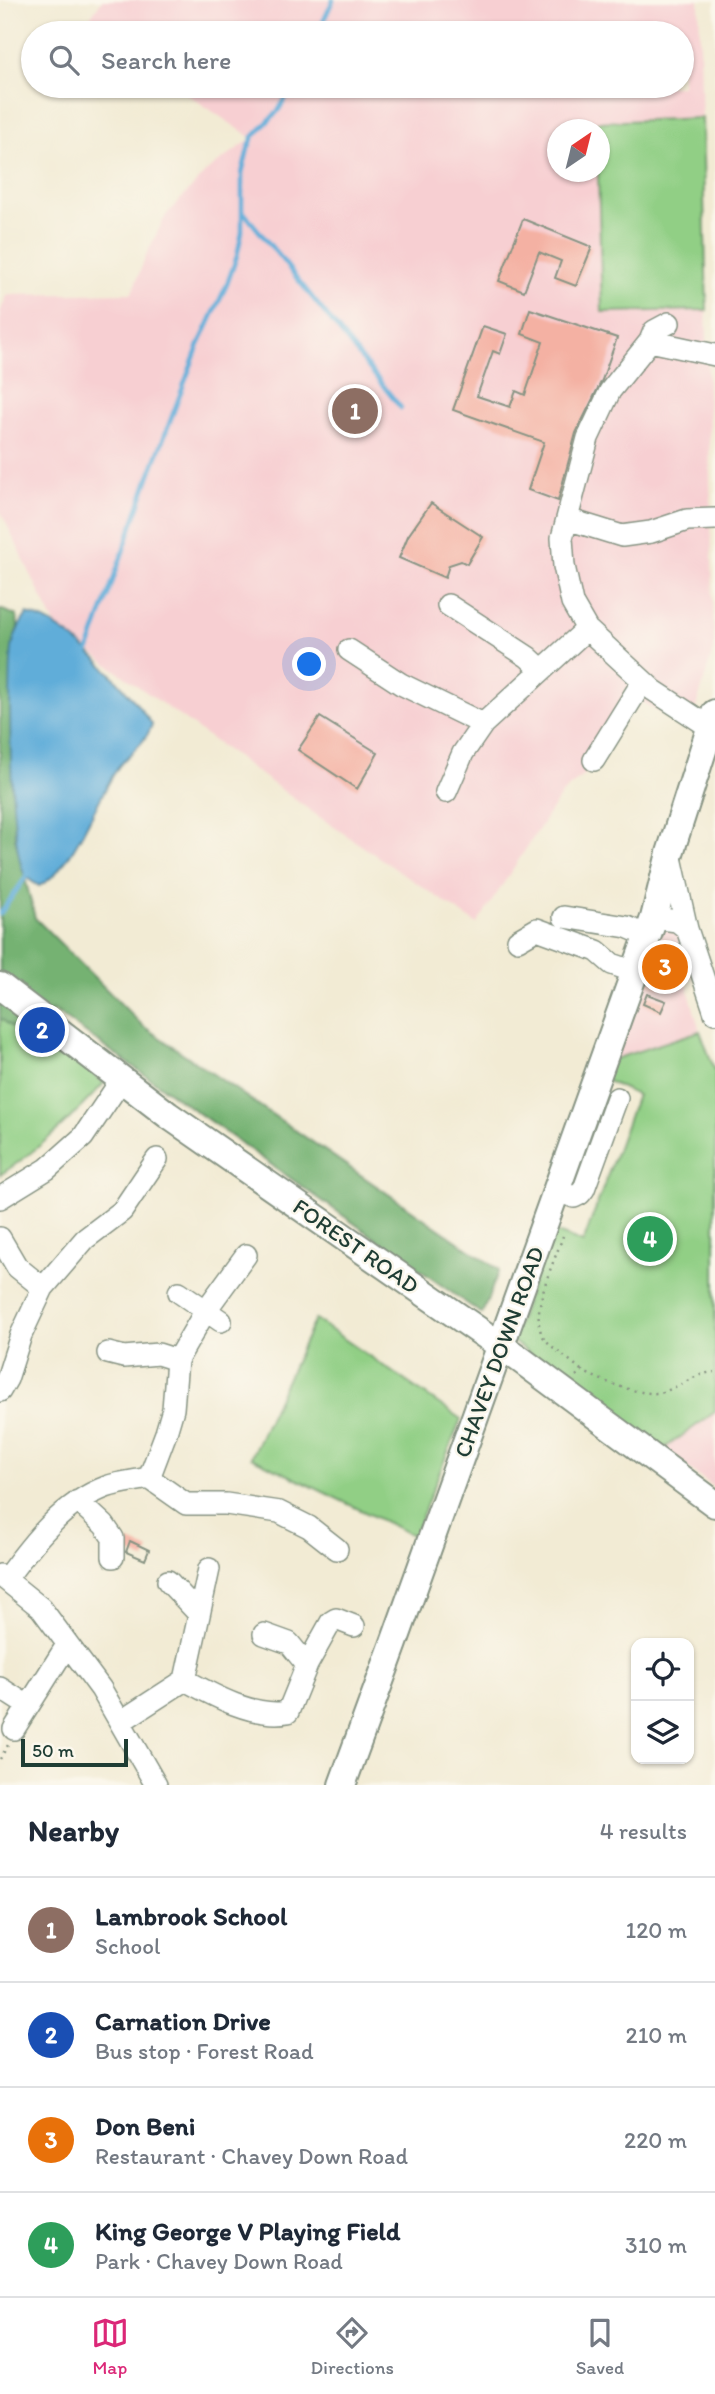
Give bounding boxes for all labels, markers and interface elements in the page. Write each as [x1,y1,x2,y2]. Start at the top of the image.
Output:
search box [21,21,694,98]
icon: search [45,41,83,79]
text: Search here [101,44,231,76]
north arrow [547,119,610,182]
pin: 1 [332,385,378,437]
your location [292,647,326,681]
pin: 3 [642,941,688,993]
pin: 2 [19,1004,65,1056]
street label: FOREST ROAD [288,1192,424,1300]
pin: 4 [627,1213,673,1265]
street label: CHAVEY DOWN ROAD [448,1243,550,1461]
map controls [631,1638,694,1764]
button: locate [631,1638,694,1701]
button: layers [631,1701,694,1764]
scale bar [21,1736,128,1768]
text: 50 m [32,1739,74,1762]
text: Nearby [28,1812,119,1849]
text: 4 results [600,1817,687,1845]
text: Lambrook School [95,1900,287,1932]
text: 1 [46,1916,56,1944]
text: 120 m [626,1916,687,1944]
text: School [95,1932,160,1960]
text: Carnation Drive [95,2005,271,2037]
text: 2 [45,2021,57,2049]
text: 210 m [626,2021,687,2049]
text: Bus stop · Forest Road [95,2037,314,2065]
text: Don Beni [95,2110,195,2142]
text: 3 [45,2126,57,2154]
text: 220 m [624,2126,687,2154]
text: Restaurant · Chavey Down Road [95,2142,408,2170]
text: King George V Playing Field [95,2215,400,2247]
text: 4 [44,2231,58,2259]
text: 310 m [625,2231,687,2259]
text: Park · Chavey Down Road [95,2247,343,2275]
tab: Map [91,2314,129,2379]
tab: Directions [310,2314,394,2379]
tab: Saved [576,2314,624,2379]

